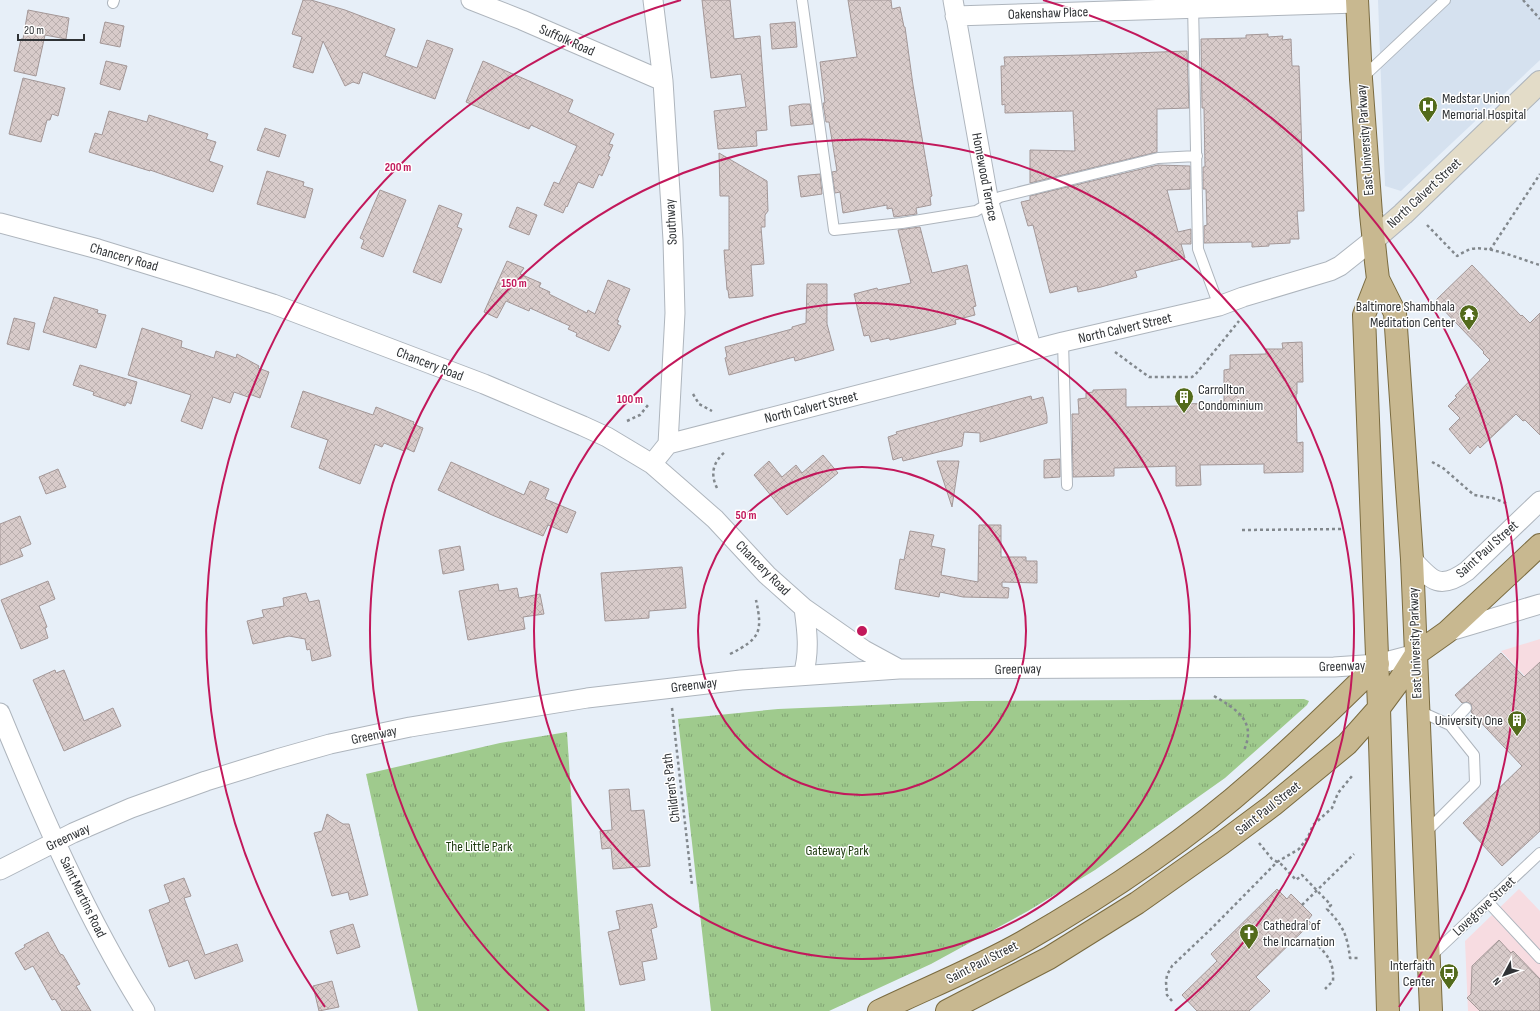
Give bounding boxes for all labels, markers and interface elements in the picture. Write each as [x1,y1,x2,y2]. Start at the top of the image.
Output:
street label: Oakenshaw Place [1008,3,1088,23]
scale bar [18,16,84,42]
street label: Suffolk Road [537,20,597,60]
text: 20 m [24,23,44,38]
street label: East University Parkway [1353,83,1377,196]
place label: Medstar Union Memorial Hospital [1442,90,1526,123]
hospital icon: Medstar Union Memorial Hospital [1417,95,1439,123]
street label: Homewood Terrace [968,131,1002,223]
street label: North Calvert Street [1383,154,1465,232]
text: 200 m [385,160,411,175]
street label: Southway [661,198,681,246]
street label: Chancery Road [88,239,160,275]
text: 150 m [501,276,527,291]
place label: Baltimore Shambhala Meditation Center [1356,298,1455,331]
temple icon: Baltimore Shambhala Meditation Center [1458,303,1480,331]
street label: North Calvert Street [1077,309,1173,347]
street label: Chancery Road [394,343,466,385]
place label: Carrollton Condominium [1198,381,1263,414]
building icon: Carrollton Condominium [1173,386,1195,414]
street label: North Calvert Street [763,387,859,427]
text: 100 m [617,392,643,407]
text: 50 m [736,508,756,523]
street label: Saint Paul Street [1452,517,1522,581]
street label: Chancery Road [732,537,794,599]
street label: East University Parkway [1405,587,1425,699]
centre of rings [855,624,869,638]
street label: Greenway [1318,657,1366,675]
street label: Greenway [995,660,1042,678]
street label: Greenway [670,674,719,696]
building icon: University One [1506,709,1528,737]
place label: University One [1435,712,1503,729]
street label: Greenway [350,722,399,748]
street label: Children's Path [658,752,684,824]
street label: Saint Paul Street [1232,777,1304,839]
street label: Greenway [43,819,93,855]
park label: The Little Park [446,838,513,855]
park label: Gateway Park [805,842,869,859]
street label: Saint Martins Road [56,854,110,940]
street label: Lovegrove Street [1449,873,1519,939]
place label: Cathedral of the Incarnation [1263,917,1335,950]
church icon: Cathedral of the Incarnation [1238,922,1260,950]
street label: Saint Paul Street [943,937,1021,987]
north arrow [1484,955,1524,995]
place label: Interfaith Center [1390,957,1435,990]
bus stop icon: Interfaith Center [1438,962,1460,990]
text: N [1490,975,1504,988]

